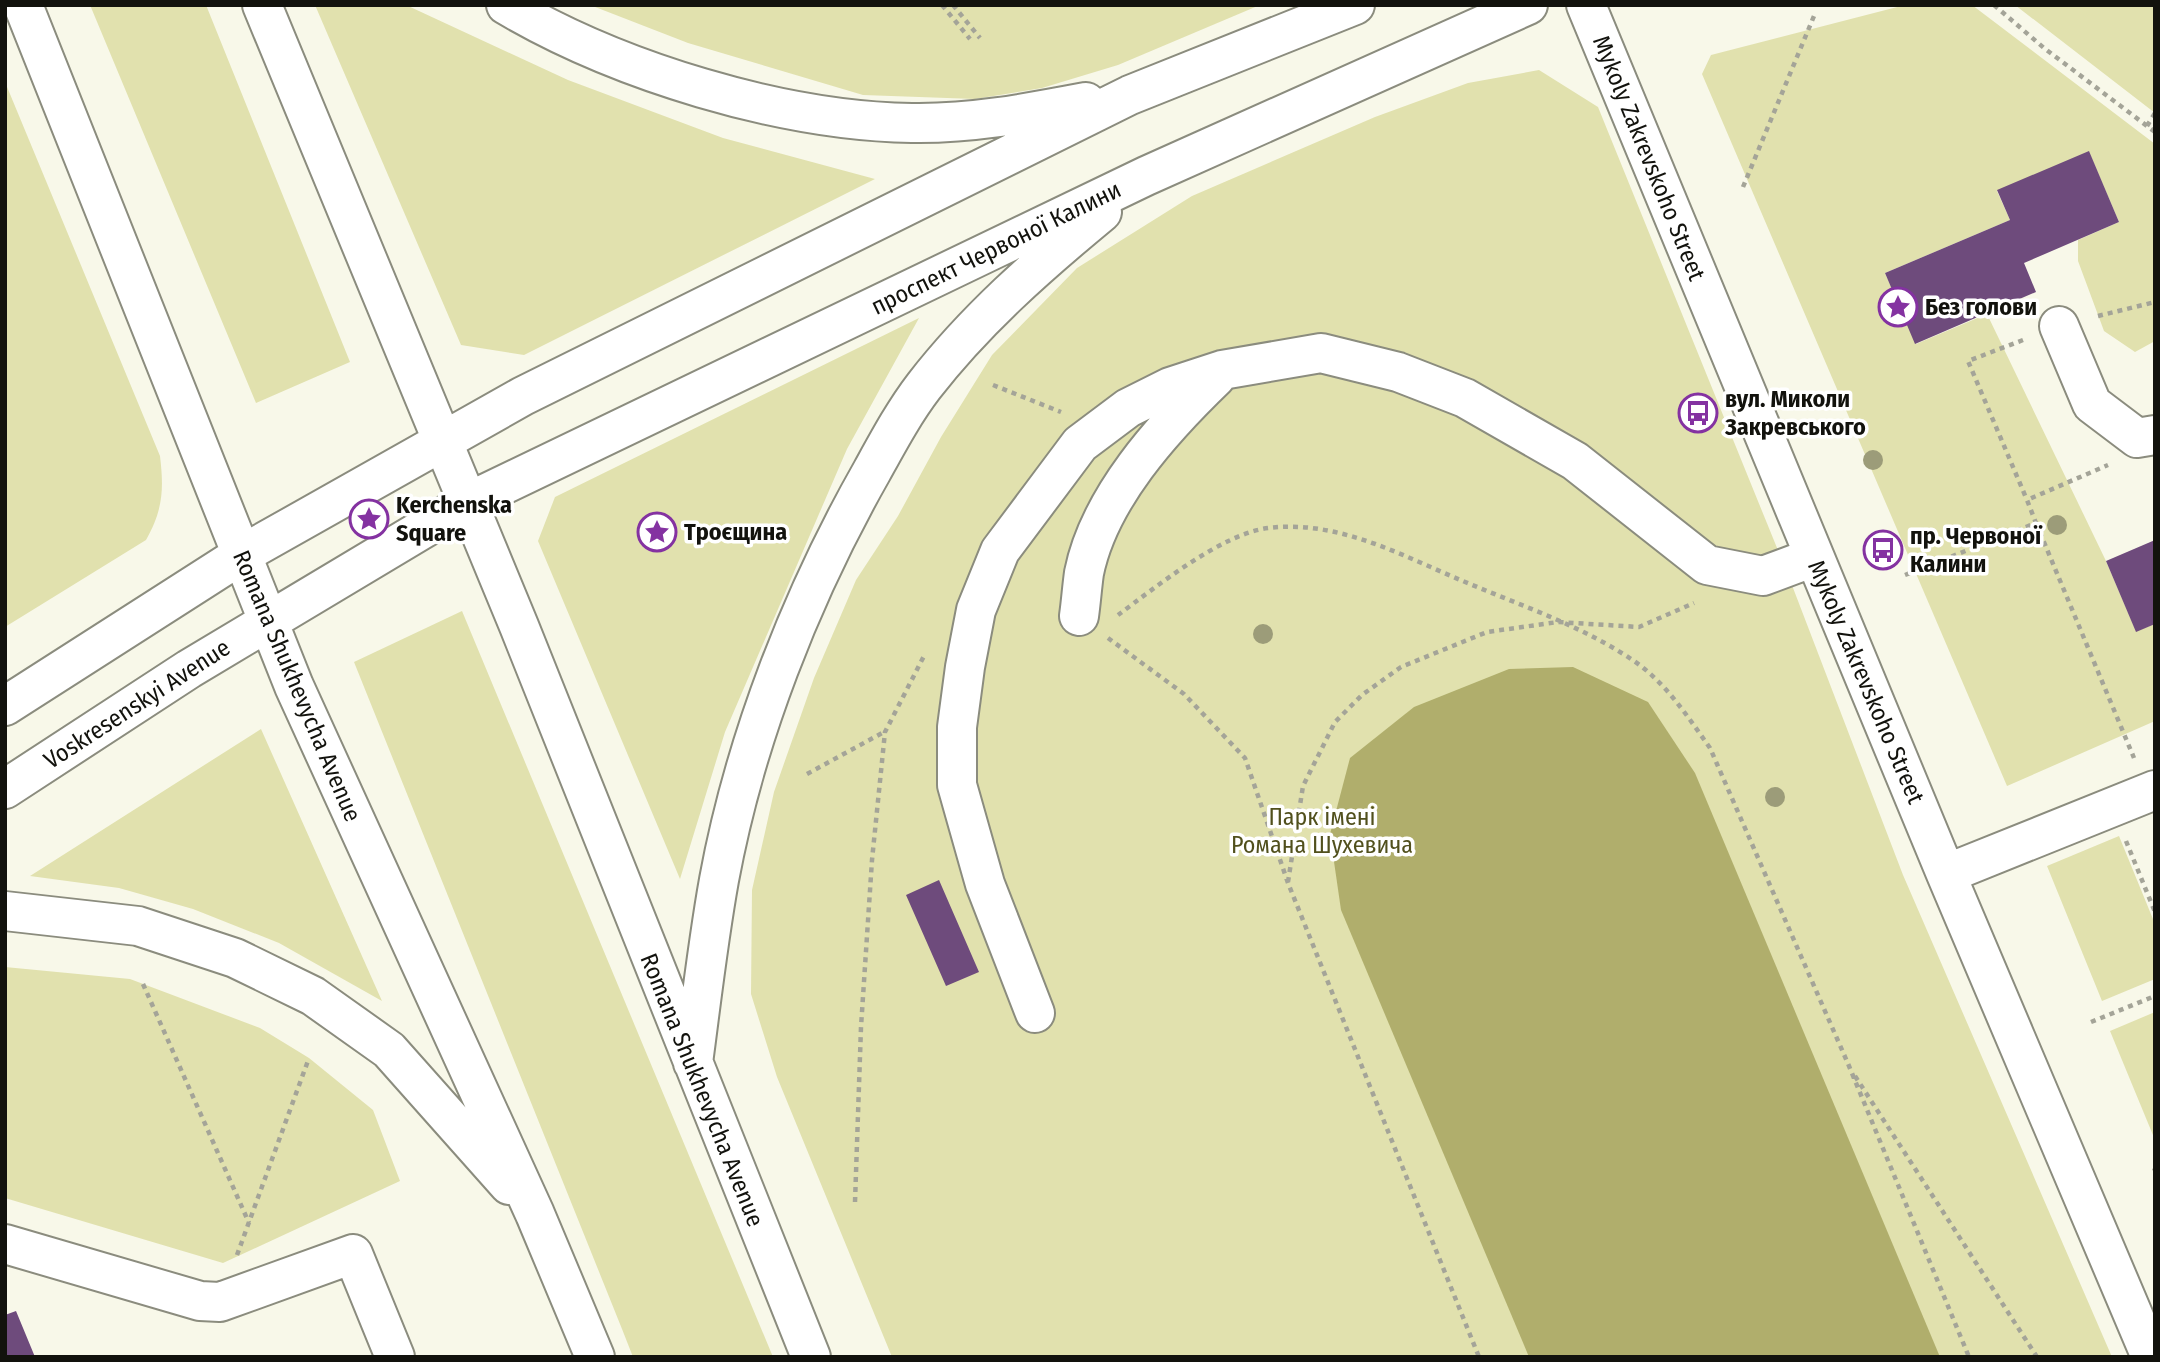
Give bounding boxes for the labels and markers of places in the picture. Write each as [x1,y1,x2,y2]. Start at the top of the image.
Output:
place icon: Без голови [1877,286,1919,328]
place label: Без голови [1925,293,2037,321]
place label: вул. Миколи Закревського [1724,385,1866,441]
bus stop icon: вул. Миколи Закревського [1677,392,1719,434]
place label: Kerchenska Square [396,491,512,547]
place icon: Kerchenska Square [348,498,390,540]
place icon: Троєщина [636,511,678,553]
place label: Троєщина [684,518,787,546]
place label: пр. Червоної Калини [1910,522,2043,578]
bus stop icon: пр. Червоної Калини [1862,529,1904,571]

